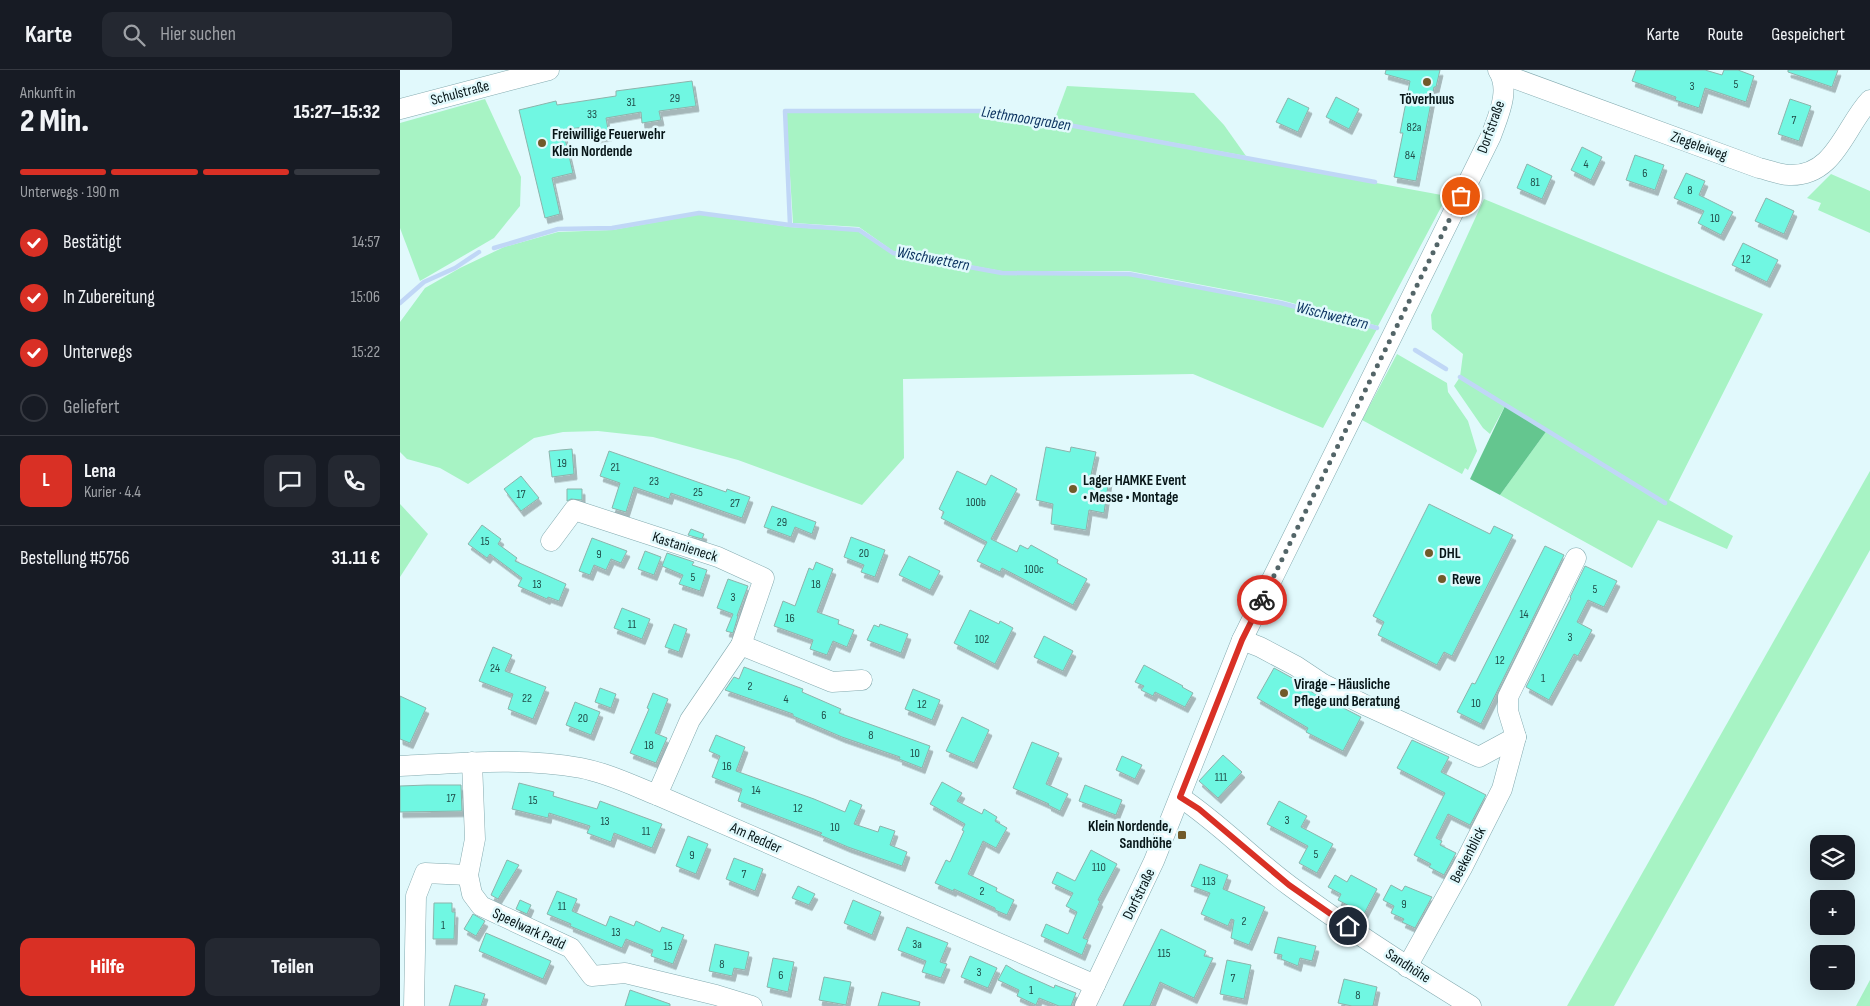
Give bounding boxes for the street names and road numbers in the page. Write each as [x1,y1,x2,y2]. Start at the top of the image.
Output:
street label: Schulstraße [429,76,491,110]
street label: Dorfstraße [1473,98,1509,156]
street label: Ziegeleiweg [1668,127,1730,165]
street label: Kastanieneck [650,528,720,567]
street label: Am Redder [726,818,785,858]
street label: Beekenblick [1446,823,1490,886]
street label: Dorfstraße [1119,865,1159,923]
street label: Speelwark Padd [489,904,569,954]
street label: Sandhöhe [1382,944,1434,988]

